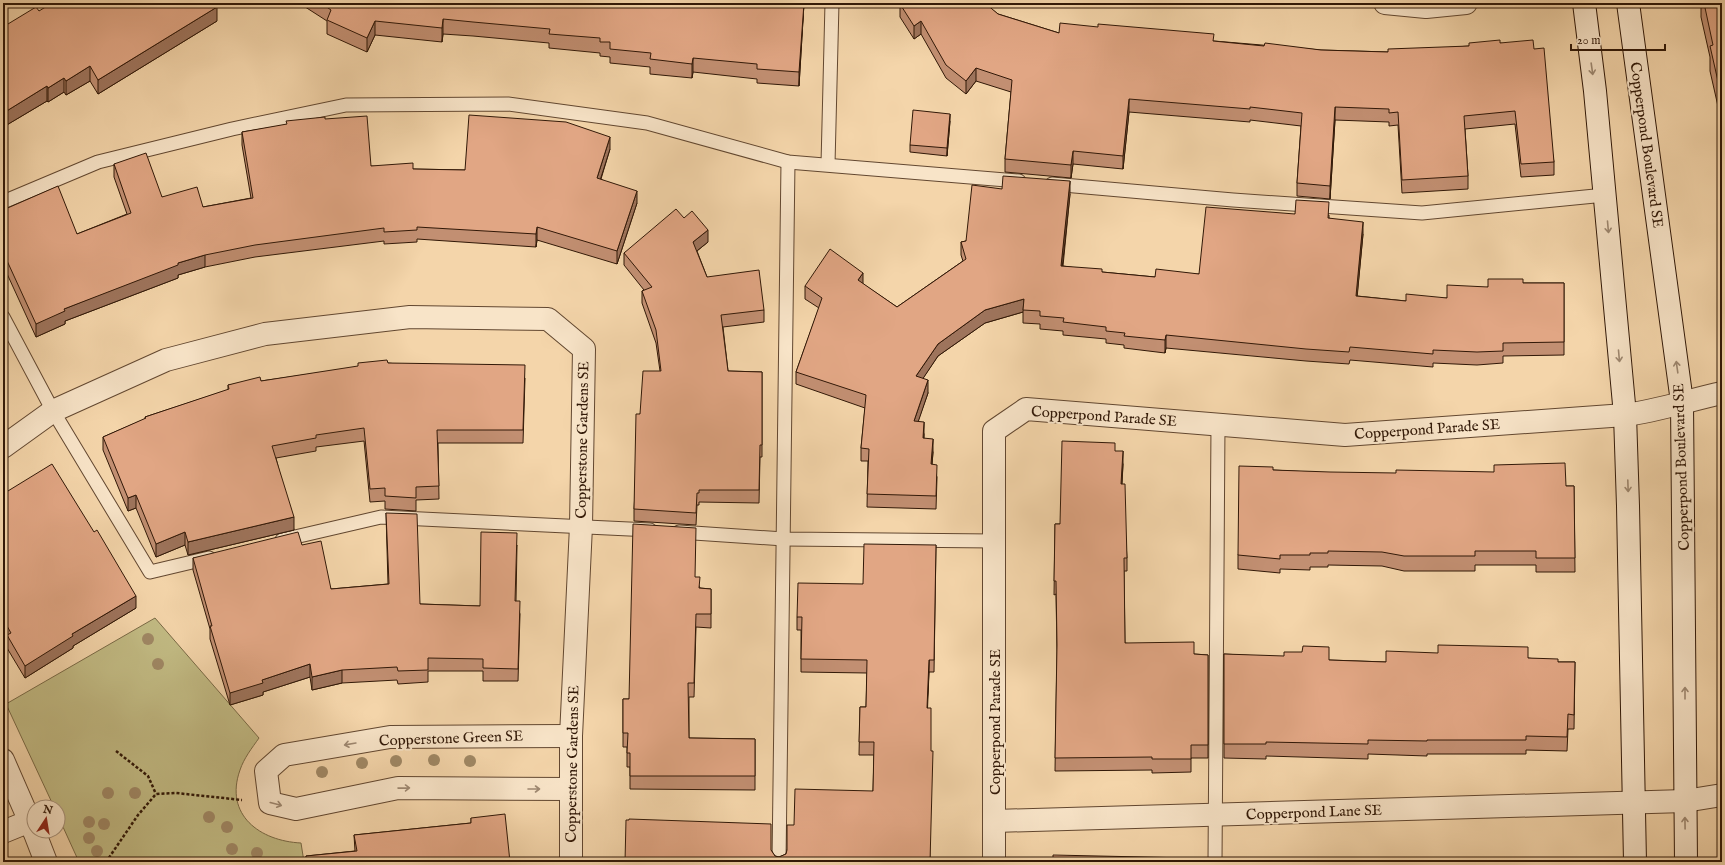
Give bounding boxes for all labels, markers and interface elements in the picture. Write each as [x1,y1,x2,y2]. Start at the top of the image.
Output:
scale bar [1571,26,1665,52]
text: 20 m [1577,33,1600,48]
street label: Copperpond Boulevard SE [1625,61,1668,229]
one-way arrow [1588,62,1596,75]
one-way arrow [1604,220,1611,233]
one-way arrow [1616,349,1623,362]
street label: Copperstone Gardens SE [572,361,593,519]
one-way arrow [1673,361,1681,374]
street label: Copperpond Boulevard SE [1669,383,1694,551]
street label: Copperpond Parade SE [1030,402,1178,431]
street label: Copperpond Parade SE [1353,415,1501,444]
one-way arrow [1624,479,1631,492]
street label: Copperpond Parade SE [986,649,1005,795]
street label: Copperstone Gardens SE [562,685,583,843]
one-way arrow [1681,687,1689,700]
street label: Copperstone Green SE [378,726,524,751]
one-way arrow [344,740,357,748]
one-way arrow [397,784,410,792]
one-way arrow [527,785,540,793]
north arrow [26,799,66,839]
one-way arrow [270,801,283,808]
street label: Copperpond Lane SE [1246,801,1382,824]
text: N [41,802,54,818]
one-way arrow [1681,817,1689,830]

